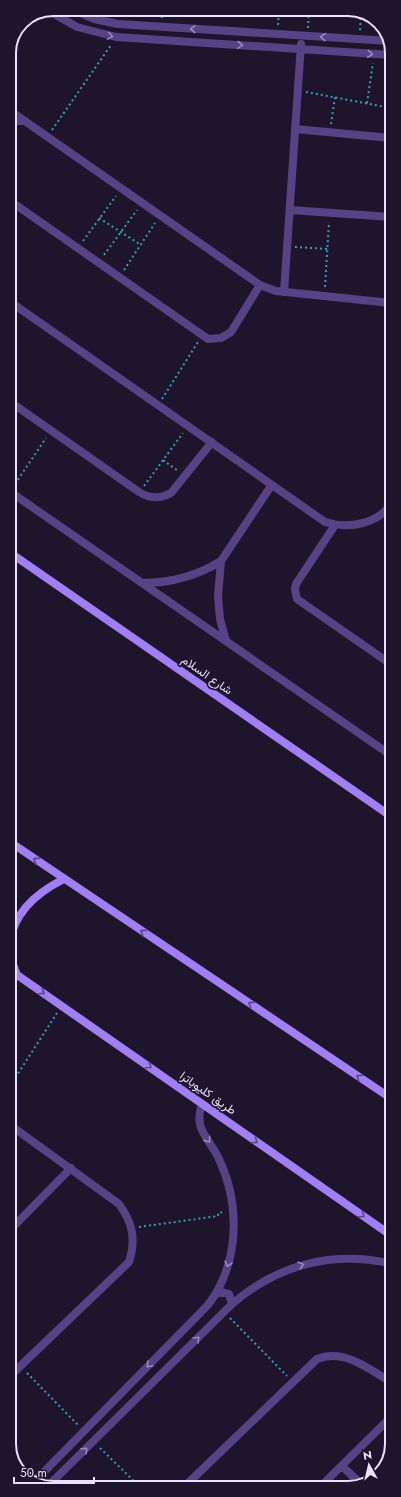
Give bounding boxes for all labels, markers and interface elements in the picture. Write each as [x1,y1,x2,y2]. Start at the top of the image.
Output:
one-way arrow [190,25,196,33]
one-way arrow [107,31,113,40]
one-way arrow [320,32,326,41]
one-way arrow [237,40,243,49]
one-way arrow [367,49,373,58]
street label: شارع السلام [178,651,236,699]
one-way arrow [33,857,40,864]
one-way arrow [141,930,148,937]
one-way arrow [38,987,45,995]
one-way arrow [249,1002,256,1009]
one-way arrow [144,1062,151,1069]
street label: طريق كليوباترا [176,1067,240,1119]
one-way arrow [357,1075,364,1082]
one-way arrow [203,1135,210,1142]
one-way arrow [251,1136,258,1144]
one-way arrow [358,1210,365,1218]
one-way arrow [224,1260,233,1267]
one-way arrow [298,1261,305,1270]
one-way arrow [192,1336,200,1344]
one-way arrow [146,1360,154,1368]
north arrow [349,1445,389,1485]
one-way arrow [80,1447,88,1455]
text: N [362,1447,373,1464]
scale bar [14,1459,94,1485]
text: 50 m [20,1464,47,1482]

